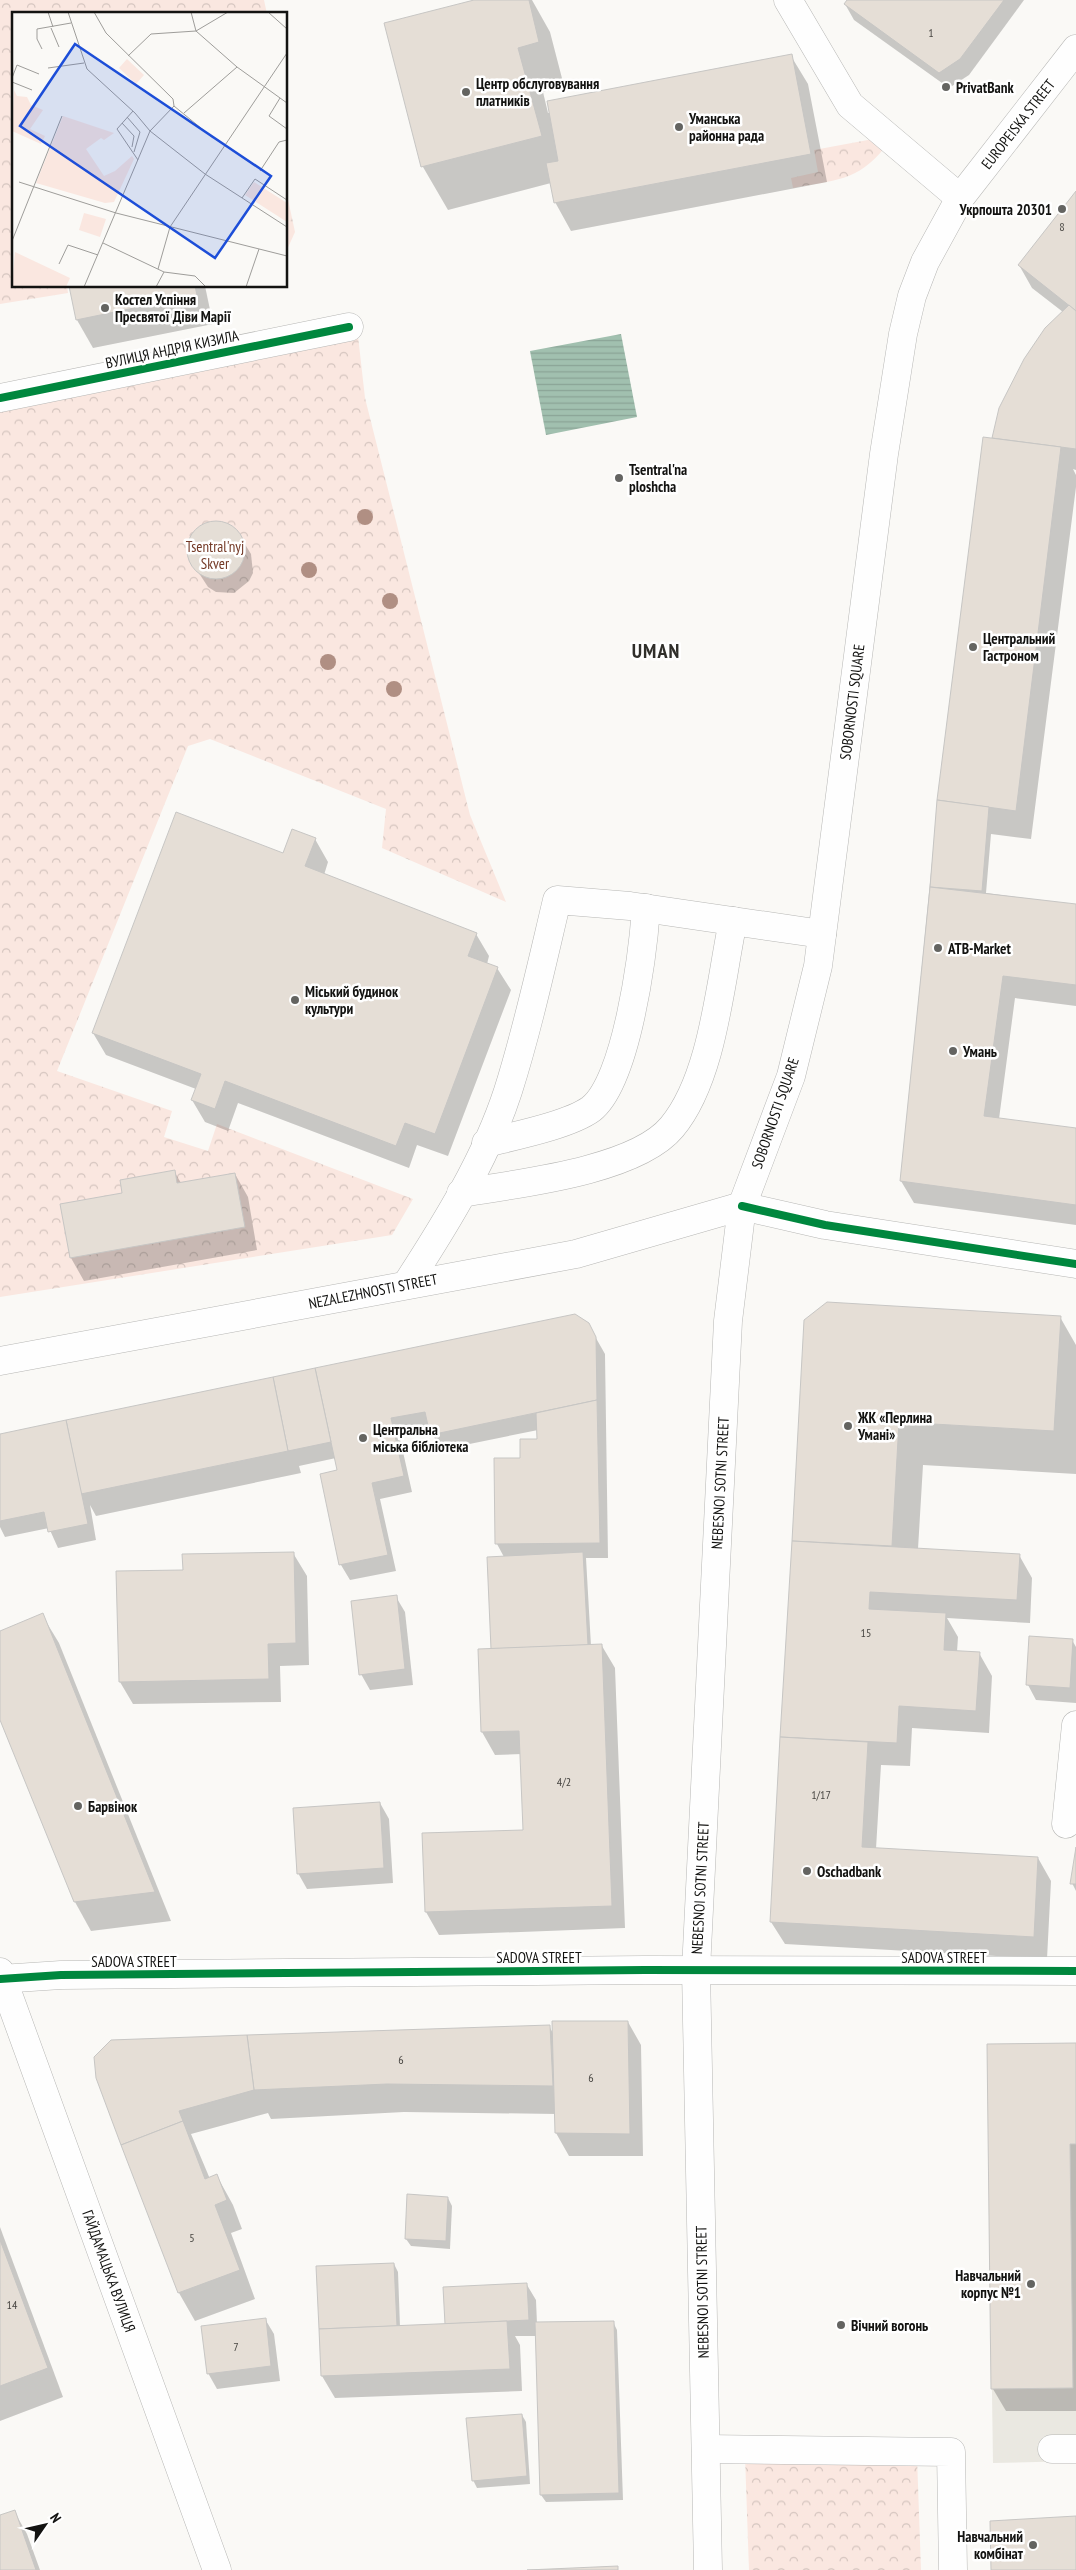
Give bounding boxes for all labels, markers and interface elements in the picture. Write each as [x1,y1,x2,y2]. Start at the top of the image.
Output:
inset map [12,12,288,288]
house number: 1 [928,25,934,40]
place label: Центр обслуговування платників [476,74,599,110]
street label: EUROPEISKA STREET [977,75,1059,173]
place label: PrivatBank [956,78,1014,97]
marker: PrivatBank [940,81,952,93]
marker: Центр обслуговування платників [460,86,472,98]
place label: Уманська районна рада [688,109,764,145]
marker: Уманська районна рада [673,121,685,133]
place label: Укрпошта 20301 [959,200,1052,219]
marker: Укрпошта 20301 [1056,203,1068,215]
house number: 8 [1059,219,1065,234]
place label: Костел Успіння Пресвятої Діви Марії [115,290,231,326]
marker: Костел Успіння Пресвятої Діви Марії [99,302,111,314]
street label: ВУЛИЦЯ АНДРІЯ КИЗИЛА [104,325,241,372]
place label: Tsentral'na ploshcha [629,460,687,496]
marker: Tsentral'na ploshcha [613,472,625,484]
park label: Tsentral'nyj Skver [186,537,244,573]
place label: Центральний Гастроном [983,629,1055,665]
district label: UMAN [632,638,680,664]
marker: Центральний Гастроном [967,641,979,653]
street label: SOBORNOSTI SQUARE [835,643,869,761]
place label: ATB-Market [947,939,1011,958]
marker: ATB-Market [932,942,944,954]
place label: Міський будинок культури [305,982,399,1018]
marker: Міський будинок культури [289,994,301,1006]
place label: Умань [962,1042,997,1061]
marker: Умань [947,1045,959,1057]
street label: SOBORNOSTI SQUARE [747,1055,803,1171]
street label: NEZALEZHNOSTI STREET [307,1269,440,1313]
place label: ЖК «Перлина Умані» [857,1408,932,1444]
street label: NEBESNOI SOTNI STREET [707,1416,733,1550]
place label: Центральна міська бібліотека [373,1420,469,1456]
marker: ЖК «Перлина Умані» [842,1420,854,1432]
marker: Центральна міська бібліотека [357,1432,369,1444]
house number: 15 [861,1625,871,1640]
house number: 4/2 [557,1774,571,1789]
house number: 1/17 [811,1787,831,1802]
place label: Барвінок [88,1797,138,1816]
marker: Барвінок [72,1800,84,1812]
street label: NEBESNOI SOTNI STREET [687,1821,713,1955]
place label: Oschadbank [817,1862,882,1881]
marker: Oschadbank [801,1865,813,1877]
street label: SADOVA STREET [496,1948,582,1967]
street label: SADOVA STREET [901,1948,987,1967]
street label: SADOVA STREET [91,1952,177,1971]
house number: 6 [398,2052,404,2067]
house number: 6 [588,2070,594,2085]
street label: ГАЙДАМАЦЬКА ВУЛИЦЯ [78,2207,140,2335]
street label: NEBESNOI SOTNI STREET [691,2225,713,2359]
house number: 5 [189,2230,195,2245]
place label: Навчальний корпус №1 [955,2266,1021,2302]
marker: Навчальний корпус №1 [1025,2278,1037,2290]
house number: 14 [7,2297,18,2312]
place label: Вічний вогонь [851,2316,928,2335]
marker: Вічний вогонь [835,2319,847,2331]
house number: 7 [233,2339,239,2354]
north arrow [20,2500,70,2550]
text: N [46,2510,65,2526]
place label: Навчальний комбінат [957,2527,1024,2563]
marker: Навчальний комбінат [1027,2539,1039,2551]

